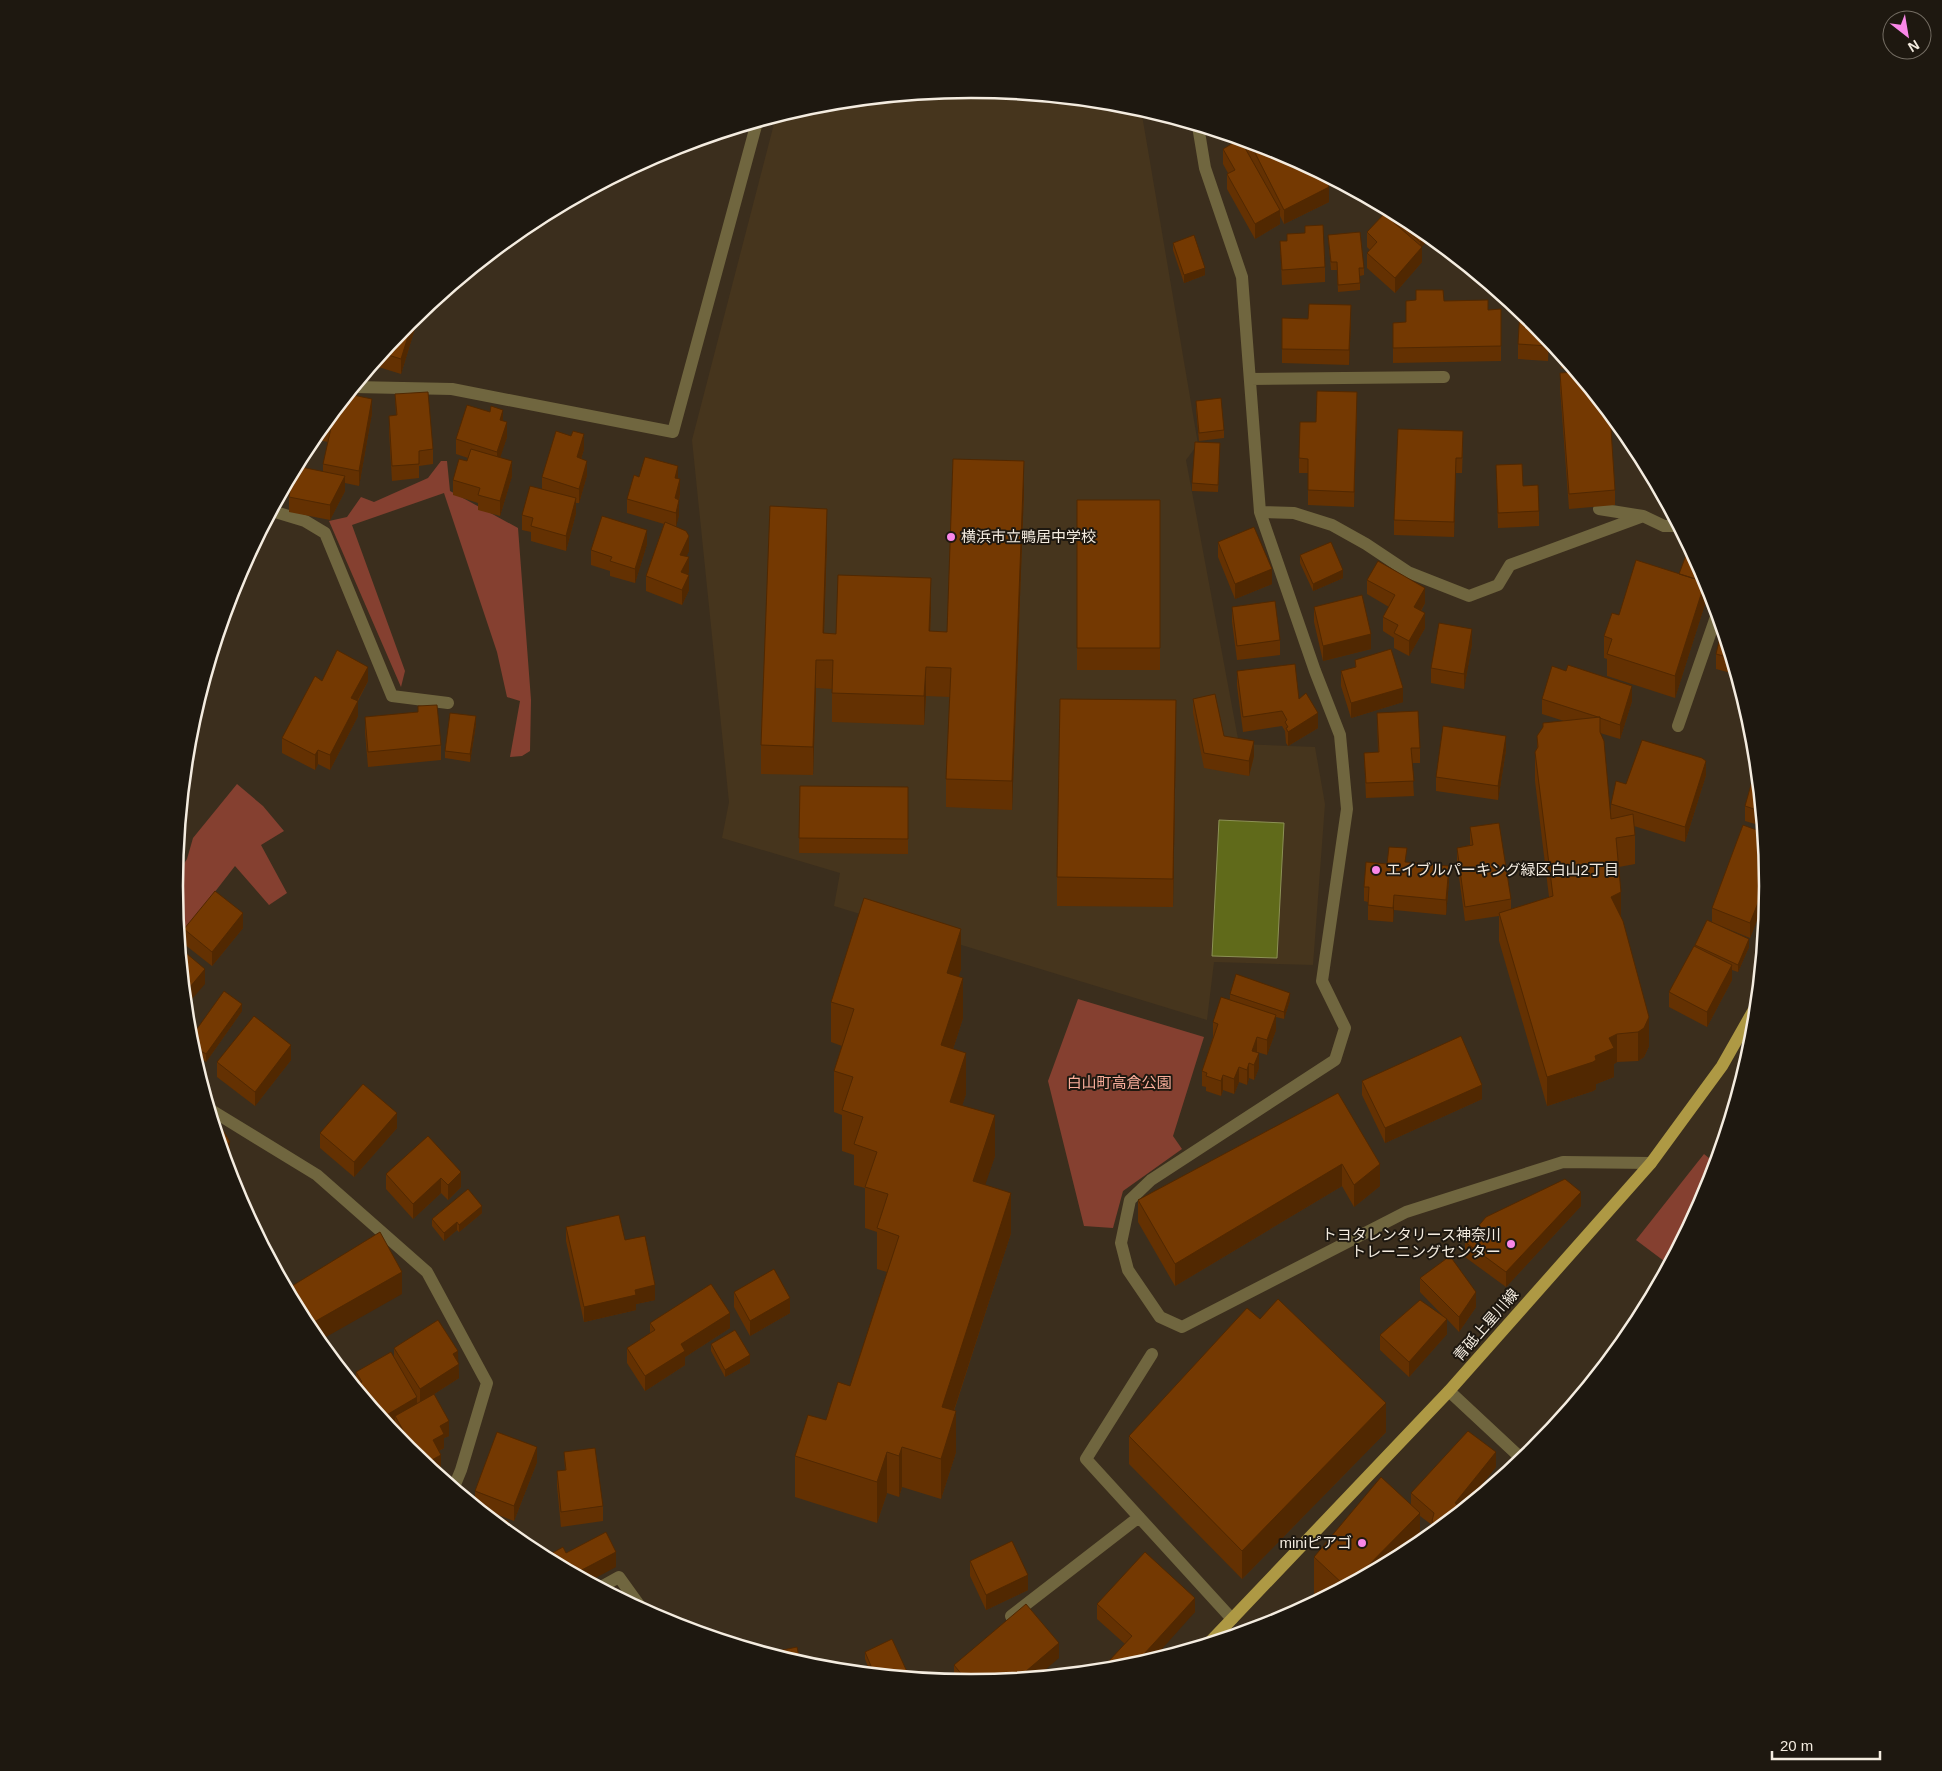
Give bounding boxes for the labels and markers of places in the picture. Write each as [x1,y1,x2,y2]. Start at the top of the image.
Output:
place label: 横浜市立鴨居中学校 [961,528,1096,545]
marker: 横浜市立鴨居中学校 [945,531,957,543]
place label: エイブルパーキング緑区白山2丁目 [1386,861,1619,878]
marker: エイブルパーキング緑区白山2丁目 [1370,864,1382,876]
place label: トヨタレンタリース神奈川 トレーニングセンター [1322,1226,1501,1260]
marker: トヨタレンタリース神奈川 トレーニングセンター [1505,1238,1517,1250]
place label: miniピアゴ [1279,1534,1352,1551]
marker: miniピアゴ [1356,1537,1368,1549]

